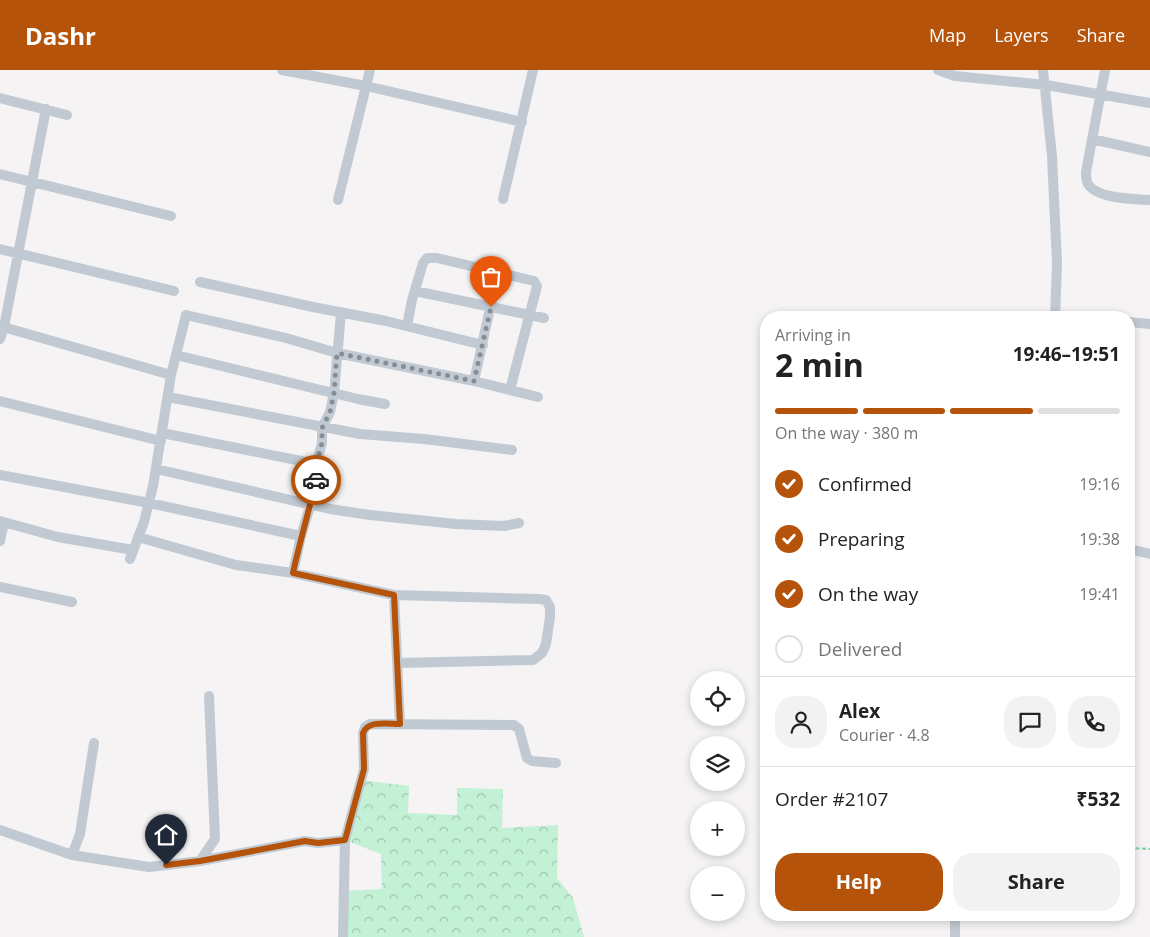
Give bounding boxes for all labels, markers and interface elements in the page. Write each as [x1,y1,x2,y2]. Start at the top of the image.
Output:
text: Dashr [25,19,96,52]
text: Map [929,23,966,47]
text: Layers [994,23,1049,47]
text: Share [1077,23,1125,47]
pin [470,256,512,307]
icon: bag [477,263,505,291]
text: Arriving in [775,324,851,346]
text: 19:46–19:51 [1013,341,1120,367]
text: 2 min [775,343,864,386]
text: On the way · 380 m [775,422,918,444]
courier [291,455,341,505]
icon: car [302,466,330,494]
icon: check [775,470,803,498]
text: Confirmed [818,471,912,497]
text: 19:16 [1079,473,1120,495]
icon: check [775,525,803,553]
text: Preparing [818,526,905,552]
text: 19:38 [1079,528,1120,550]
icon: check [775,580,803,608]
text: On the way [818,581,918,607]
text: 19:41 [1079,583,1120,605]
text: Delivered [818,636,902,662]
map controls [690,671,745,921]
button: locate [690,671,745,726]
button: person [775,696,827,748]
button: chat [1004,696,1056,748]
button: phone [1068,696,1120,748]
text: Alex [839,698,880,724]
text: Courier · 4.8 [839,724,930,746]
button: layers [690,736,745,791]
text: Order #2107 [775,786,888,812]
text: ₹532 [1077,786,1120,812]
button: + [690,801,745,856]
pin [145,814,187,865]
icon: home [152,821,180,849]
button: Help [775,853,943,911]
button: Share [953,853,1120,911]
button: − [690,866,745,921]

